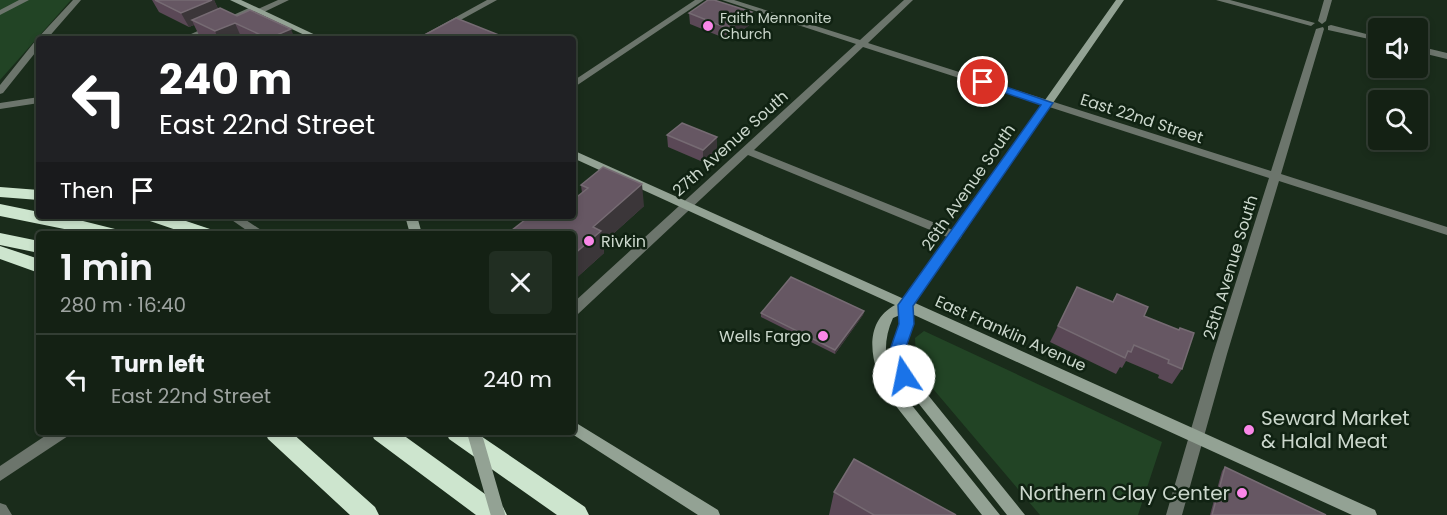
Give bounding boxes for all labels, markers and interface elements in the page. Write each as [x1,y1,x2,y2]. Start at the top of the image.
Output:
place label: Faith Mennonite Church [720,8,832,44]
map controls [1368,18,1428,150]
button: sound [1368,18,1428,78]
marker: Faith Mennonite Church [701,19,715,33]
text: 240 m [159,50,292,109]
pin [957,56,1008,107]
icon: left [60,60,138,138]
icon: arrive [966,65,999,98]
street label: 27th Avenue South [667,85,793,202]
street label: East 22nd Street [1077,88,1206,149]
button: search [1368,90,1428,150]
text: East 22nd Street [159,106,375,143]
street label: 26th Avenue South [916,119,1021,255]
icon: arrive [126,174,159,207]
text: Then [60,175,114,206]
street label: 25th Avenue South [1198,192,1263,342]
place label: Rivkin [601,230,646,253]
marker: Rivkin [582,234,596,248]
text: 1 min [60,242,153,293]
button: close [489,251,552,314]
street label: East Franklin Avenue [932,290,1090,377]
text: 280 m · 16:40 [60,291,186,319]
place label: Wells Fargo [719,325,811,348]
marker: Wells Fargo [816,329,830,343]
position arrow [872,344,936,408]
text: Turn left [111,349,205,380]
icon: left [60,363,93,396]
text: 240 m [483,364,552,395]
text: East 22nd Street [111,382,271,410]
place label: Seward Market & Halal Meat [1261,404,1410,455]
marker: Seward Market & Halal Meat [1242,423,1256,437]
place label: Northern Clay Center [1019,479,1230,507]
marker: Northern Clay Center [1235,486,1249,500]

